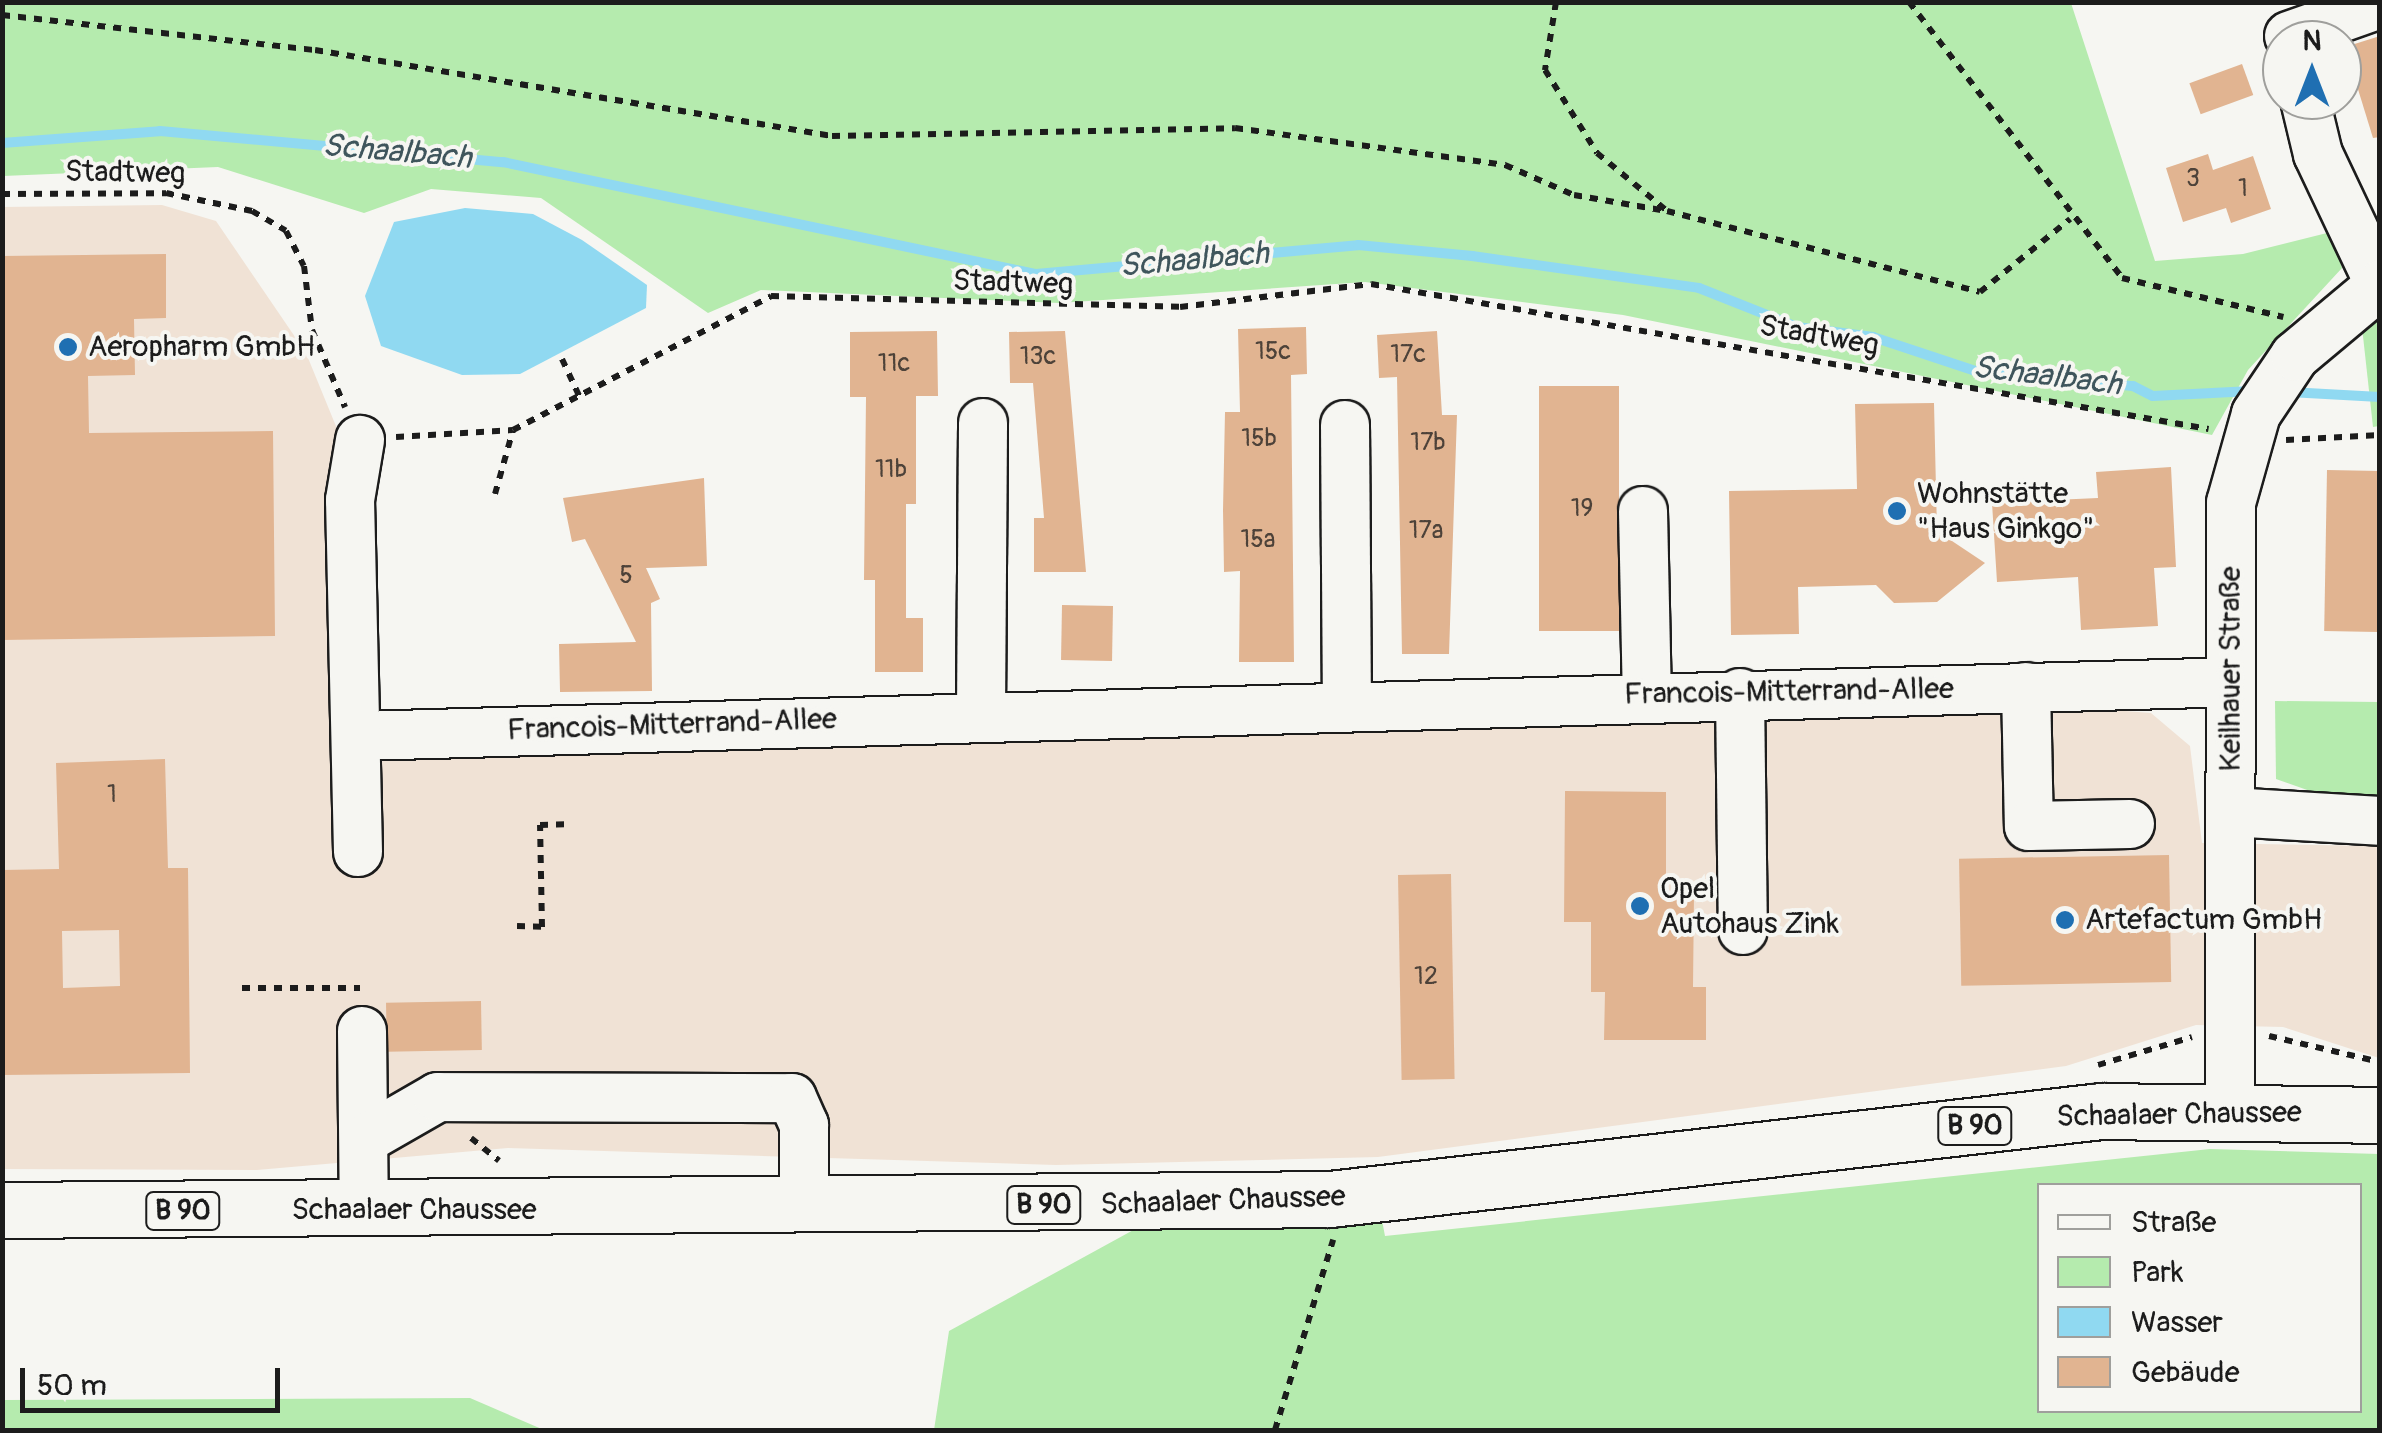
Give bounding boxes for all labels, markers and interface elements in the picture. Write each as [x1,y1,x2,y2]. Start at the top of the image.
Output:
north arrow [2262,20,2362,120]
text: N [2303,24,2321,59]
water label: Schaalbach [321,126,473,178]
street label: Stadtweg [64,154,186,192]
house number: 3 [2186,164,2200,194]
house number: 1 [2238,174,2248,204]
water label: Schaalbach [1118,234,1270,286]
street label: Stadtweg [952,263,1074,303]
street label: Stadtweg [1757,308,1881,364]
place label: Aeropharm GmbH [88,329,315,365]
marker: Aeropharm GmbH [57,336,79,358]
house number: 15c [1255,337,1291,367]
house number: 17c [1390,340,1426,370]
house number: 13c [1020,342,1056,372]
water label: Schaalbach [1971,348,2123,404]
house number: 11c [878,349,910,379]
house number: 15b [1241,424,1277,454]
house number: 17b [1410,428,1446,458]
house number: 11b [875,455,907,485]
place label: Wohnstätte "Haus Ginkgo" [1917,476,2094,546]
house number: 19 [1571,494,1593,524]
marker: Wohnstätte "Haus Ginkgo" [1886,500,1908,522]
house number: 17a [1409,516,1443,546]
house number: 15a [1241,525,1275,555]
house number: 5 [619,561,633,591]
street label: Keilhauer Straße [2213,566,2249,772]
street label: Francois-Mitterrand-Allee [1624,671,1954,713]
street label: Francois-Mitterrand-Allee [507,701,837,749]
house number: 1 [107,780,117,810]
place label: Opel Autohaus Zink [1660,871,1839,942]
marker: Opel Autohaus Zink [1629,895,1651,917]
place label: Artefactum GmbH [2085,902,2322,938]
marker: Artefactum GmbH [2054,909,2076,931]
house number: 12 [1414,962,1438,992]
street label: Schaalaer Chaussee [2056,1095,2302,1135]
road number: B 90 [1935,1103,2015,1149]
street label: Schaalaer Chaussee [1100,1179,1346,1223]
road number: B 90 [1004,1182,1084,1228]
legend [2037,1183,2362,1413]
road number: B 90 [143,1188,223,1234]
street label: Schaalaer Chaussee [291,1192,537,1228]
text: Straße [2131,1204,2216,1241]
text: Park [2131,1254,2184,1291]
text: Wasser [2131,1304,2223,1341]
scale bar [25,1348,285,1410]
text: Gebäude [2131,1354,2240,1391]
text: 50 m [37,1367,107,1404]

